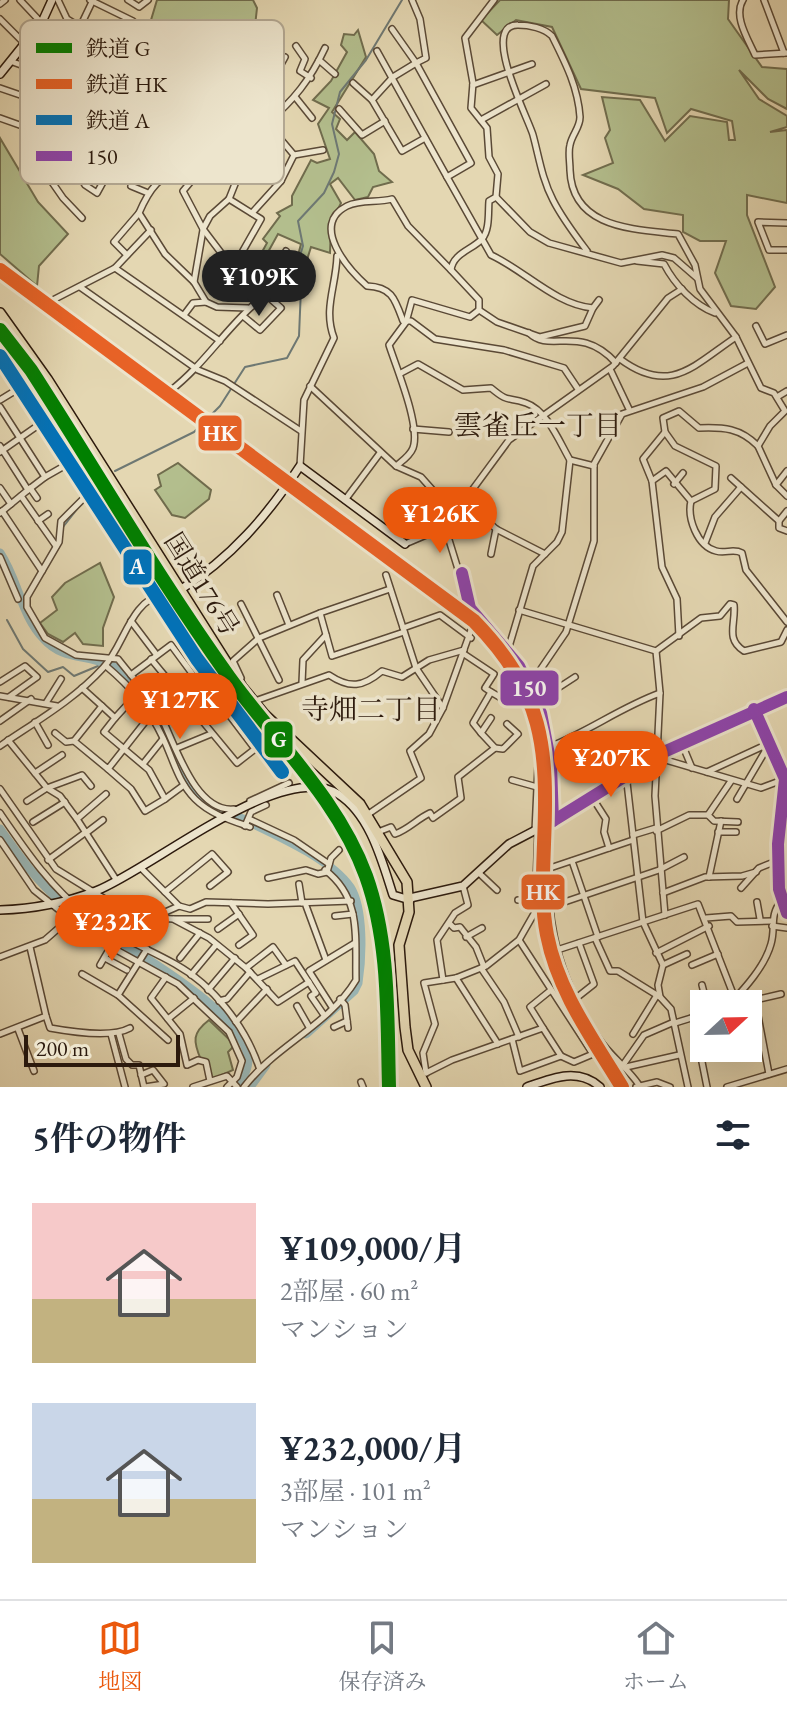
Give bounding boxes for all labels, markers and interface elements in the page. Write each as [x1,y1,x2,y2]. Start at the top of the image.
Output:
legend [20,20,284,184]
text: 鉄道 G [86,34,150,63]
text: 鉄道 HK [86,70,168,99]
text: 鉄道 A [86,106,150,135]
text: 150 [86,142,118,171]
pin: ¥109K [203,250,315,318]
text: ¥109K [220,259,298,293]
district label: 雲雀丘一丁目 [454,407,622,443]
line badge: HK [197,414,243,452]
text: HK [203,419,237,448]
pin: ¥126K [384,487,496,555]
text: ¥126K [401,496,479,530]
street label: 国道176号 [157,526,247,642]
line badge: A [122,548,153,586]
text: A [128,552,145,581]
line badge: 150 [499,669,560,707]
pin: ¥127K [124,673,236,741]
text: 150 [512,674,547,703]
text: ¥127K [141,682,219,716]
district label: 寺畑二丁目 [301,691,441,727]
line badge: G [263,720,294,759]
text: G [271,725,287,754]
pin: ¥207K [555,731,667,799]
text: ¥207K [572,740,650,774]
line badge: HK [520,873,566,911]
text: HK [526,878,560,907]
pin: ¥232K [56,895,168,963]
text: ¥232K [73,904,151,938]
north arrow [690,990,762,1062]
map controls [690,990,762,1062]
scale bar [24,1031,180,1067]
text: 200 m [36,1034,89,1063]
icon: filters [711,1113,755,1157]
text: 5件の物件 [32,1116,186,1160]
text: ¥109,000/月 [280,1226,466,1270]
icon: home [96,1235,192,1331]
text: 2部屋 · 60 m² [280,1274,418,1308]
text: マンション [280,1312,409,1346]
text: ¥232,000/月 [280,1426,466,1470]
icon: home [96,1435,192,1531]
text: 3部屋 · 101 m² [280,1474,431,1508]
text: マンション [280,1512,409,1546]
tab: 地図 [98,1616,142,1696]
tab: 保存済み [338,1616,427,1696]
tab: ホーム [623,1616,689,1696]

